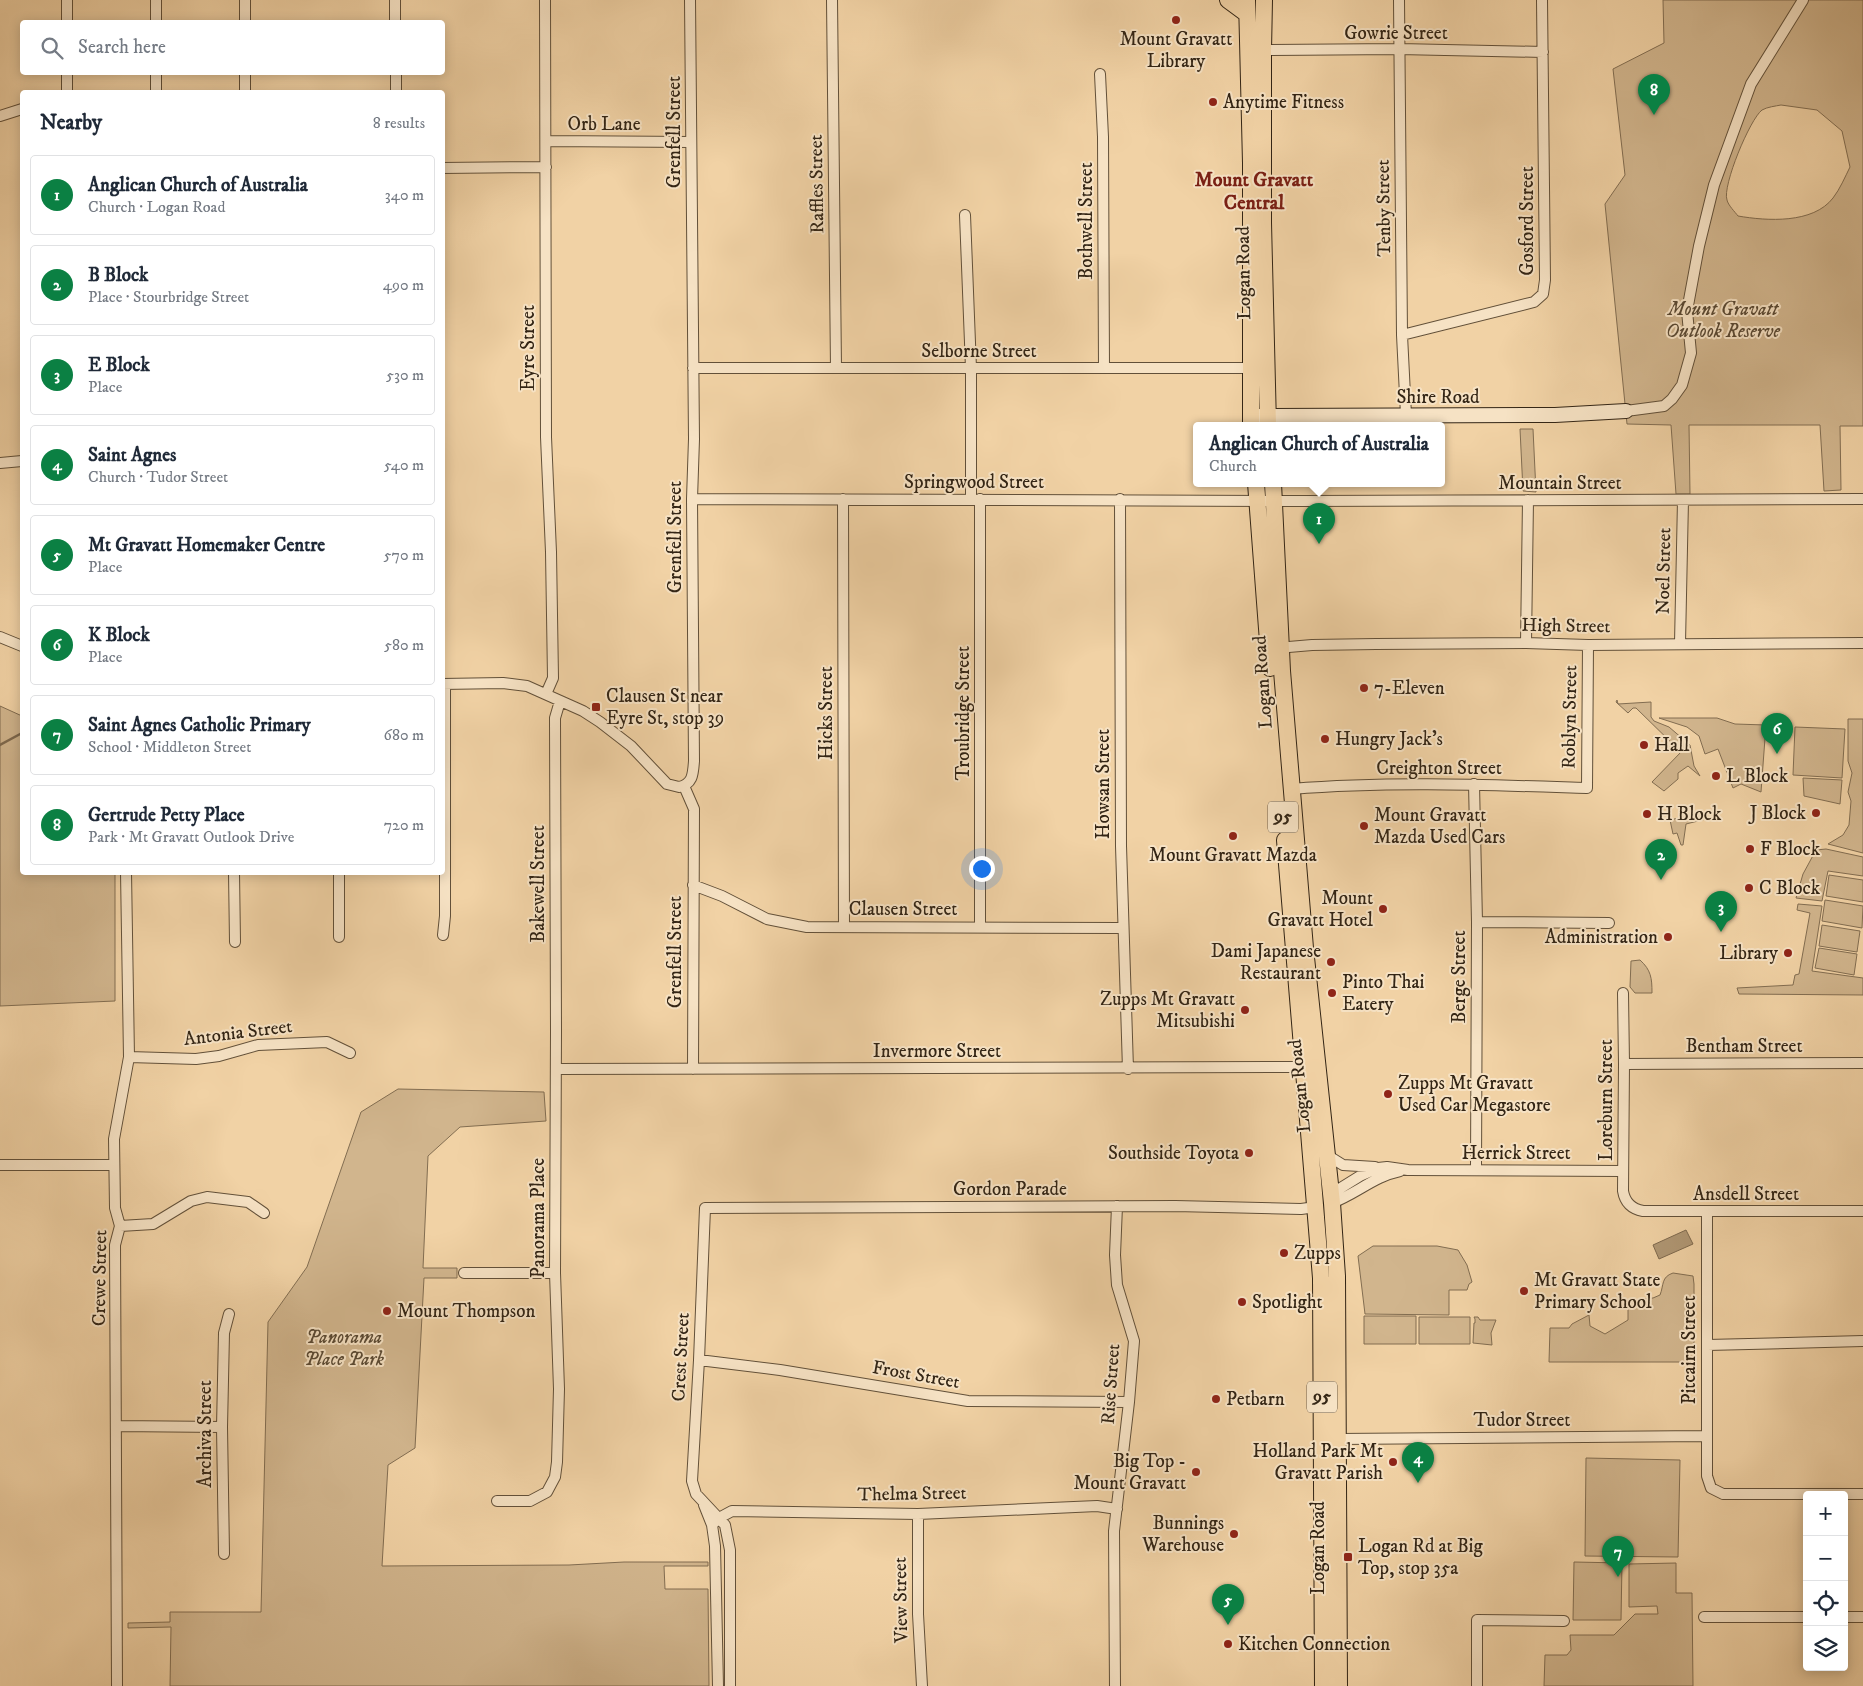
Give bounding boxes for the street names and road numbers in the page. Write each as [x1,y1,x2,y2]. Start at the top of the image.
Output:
street label: Gowrie Street [1344,22,1448,45]
street label: Grenfell Street [663,76,686,188]
street label: Orb Lane [568,113,641,136]
street label: Raffles Street [805,134,829,234]
street label: Tenby Street [1372,159,1396,257]
street label: Bothwell Street [1075,162,1098,280]
street label: Gosford Street [1516,166,1539,276]
street label: Logan Road [1232,225,1256,320]
street label: Eyre Street [517,305,540,391]
street label: Selborne Street [921,340,1037,363]
street label: Shire Road [1396,386,1480,409]
street label: Springwood Street [904,471,1044,494]
street label: Mountain Street [1498,472,1622,495]
street label: Grenfell Street [664,481,687,593]
street label: Noel Street [1652,527,1676,615]
street label: High Street [1521,614,1611,638]
street label: Logan Road [1248,634,1278,729]
street label: Troubridge Street [952,646,975,780]
street label: Roblyn Street [1558,665,1582,769]
street label: Hicks Street [815,666,838,760]
street label: Howsan Street [1092,729,1115,839]
street label: Creighton Street [1376,757,1502,780]
road number: 95 [1268,802,1298,832]
street label: Bakewell Street [527,825,550,943]
street label: Grenfell Street [664,896,687,1008]
street label: Clausen Street [849,898,957,921]
street label: Berge Street [1448,930,1471,1024]
street label: Antonia Street [182,1015,294,1051]
street label: Bentham Street [1685,1035,1803,1058]
street label: Logan Road [1284,1038,1316,1134]
street label: Loreburn Street [1595,1039,1618,1161]
street label: Invermore Street [873,1040,1001,1063]
street label: Herrick Street [1461,1142,1571,1165]
street label: Panorama Place [527,1158,550,1278]
street label: Gordon Parade [953,1178,1067,1201]
street label: Ansdell Street [1693,1183,1799,1206]
street label: Crewe Street [88,1230,112,1326]
street label: Pitcairn Street [1678,1295,1701,1405]
street label: Crest Street [667,1312,695,1402]
street label: Rise Street [1097,1343,1125,1425]
street label: Frost Street [870,1356,962,1394]
street label: Archiva Street [194,1380,217,1488]
road number: 95 [1307,1381,1337,1412]
street label: Tudor Street [1474,1409,1570,1432]
street label: Thelma Street [857,1482,967,1506]
street label: Logan Road [1307,1501,1330,1595]
street label: View Street [889,1557,913,1644]

